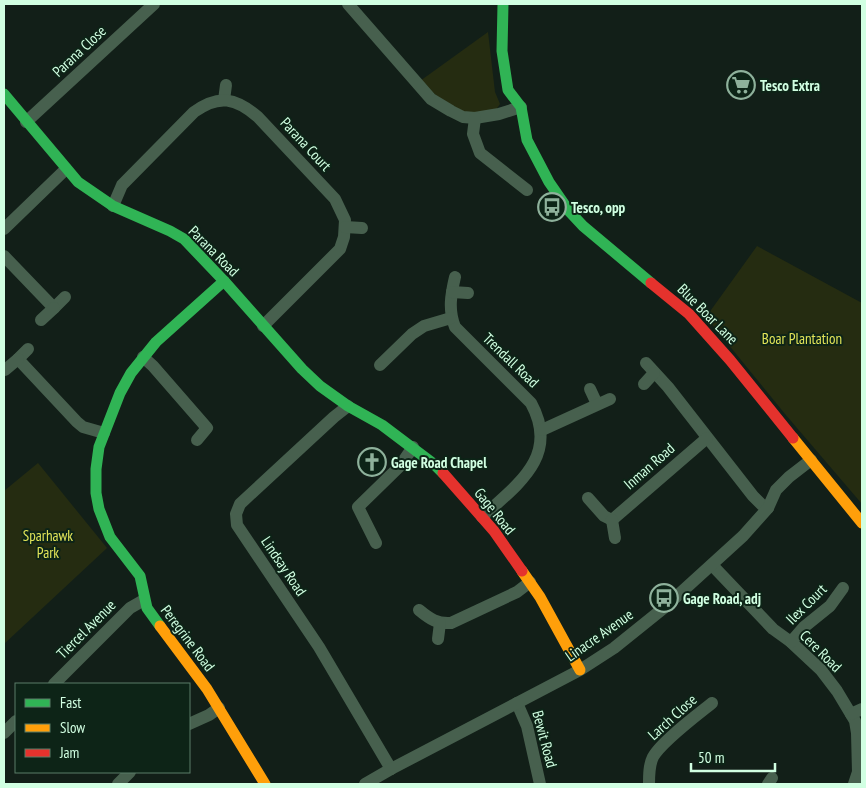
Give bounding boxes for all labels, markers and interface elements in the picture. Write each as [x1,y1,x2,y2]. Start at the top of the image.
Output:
street label: Parana Close [48,21,110,81]
supermarket icon: Tesco Extra [726,70,756,100]
place label: Tesco Extra [760,76,820,95]
street label: Parana Court [276,113,336,175]
bus stop icon: Tesco, opp [537,192,567,222]
place label: Tesco, opp [571,198,626,217]
street label: Parana Road [185,222,243,280]
street label: Blue Boar Lane [674,280,742,348]
street label: Trendall Road [479,329,543,391]
park label: Boar Plantation [762,329,842,348]
street label: Inman Road [620,439,678,493]
church icon: Gage Road Chapel [357,447,387,477]
place label: Gage Road Chapel [391,453,487,472]
street label: Gage Road [470,484,520,538]
park label: Sparhawk Park [23,526,73,562]
street label: Lindsay Road [257,533,311,599]
street label: Ilex Court [782,580,830,628]
bus stop icon: Gage Road, adj [649,583,679,613]
place label: Gage Road, adj [683,589,761,608]
street label: Tiercel Avenue [52,595,120,663]
street label: Peregrine Road [157,601,219,675]
street label: Linacre Avenue [561,605,637,665]
street label: Cere Road [796,626,846,676]
legend [15,683,190,773]
street label: Larch Close [644,690,700,744]
text: Fast [60,693,81,712]
street label: Bewit Road [528,708,562,770]
text: Slow [60,718,85,737]
scale bar [691,740,775,772]
text: Jam [59,743,79,762]
text: 50 m [698,748,724,767]

